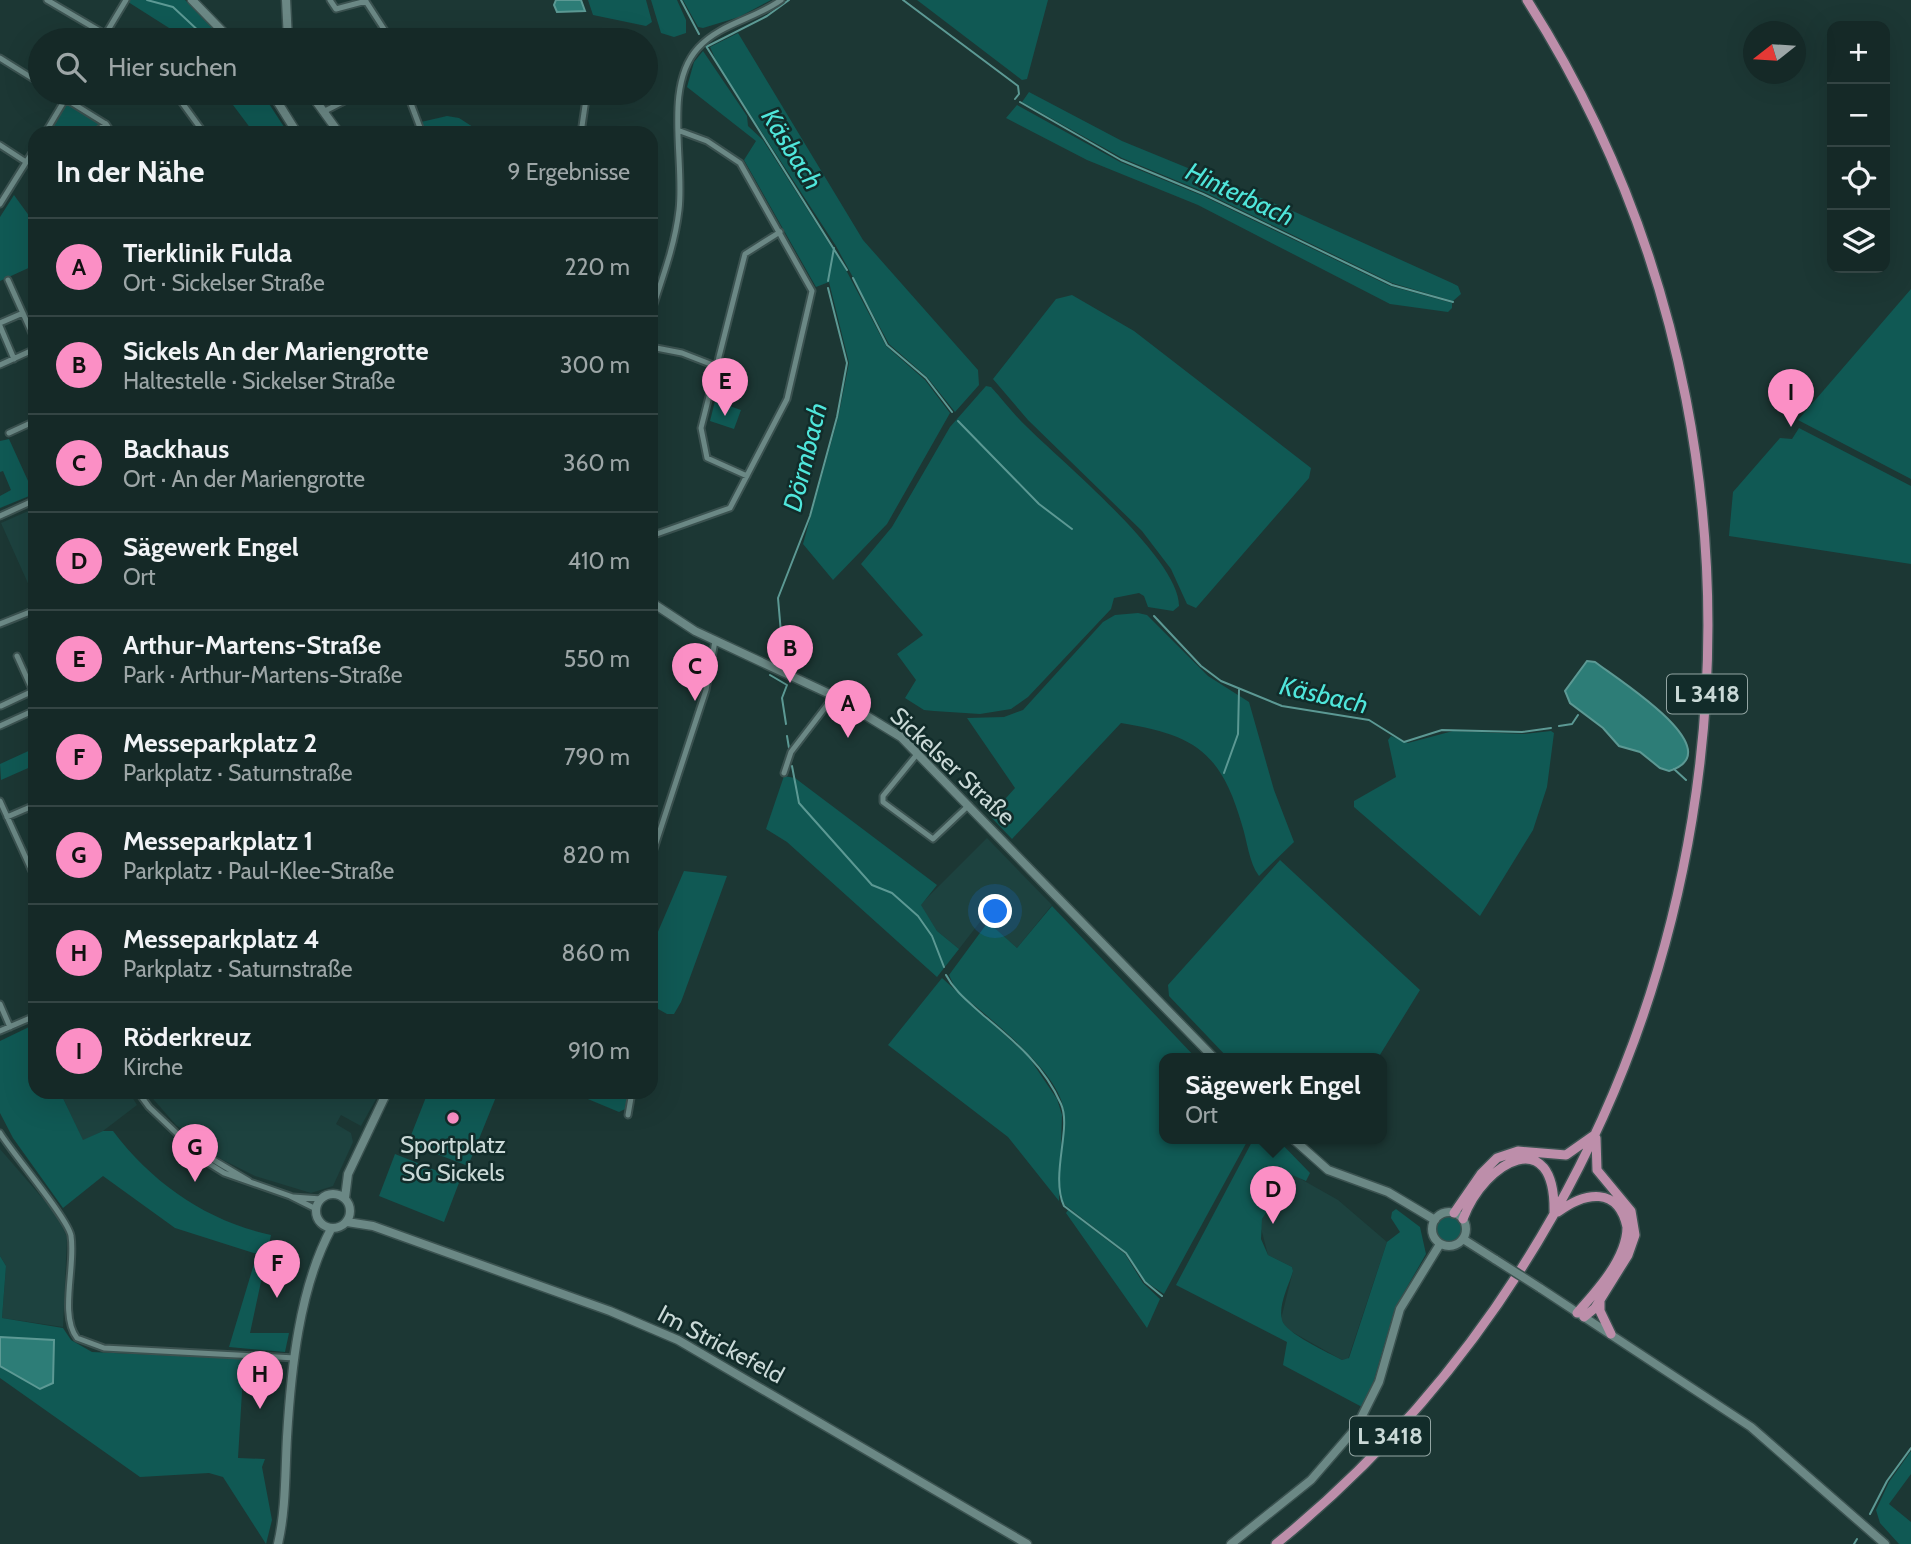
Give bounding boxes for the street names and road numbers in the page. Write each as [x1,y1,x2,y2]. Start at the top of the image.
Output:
road number: L 3418 [1667,674,1747,714]
street label: Sickelser Straße [885,701,1021,831]
street label: Im Strickefeld [653,1299,789,1389]
road number: L 3418 [1350,1416,1430,1456]

